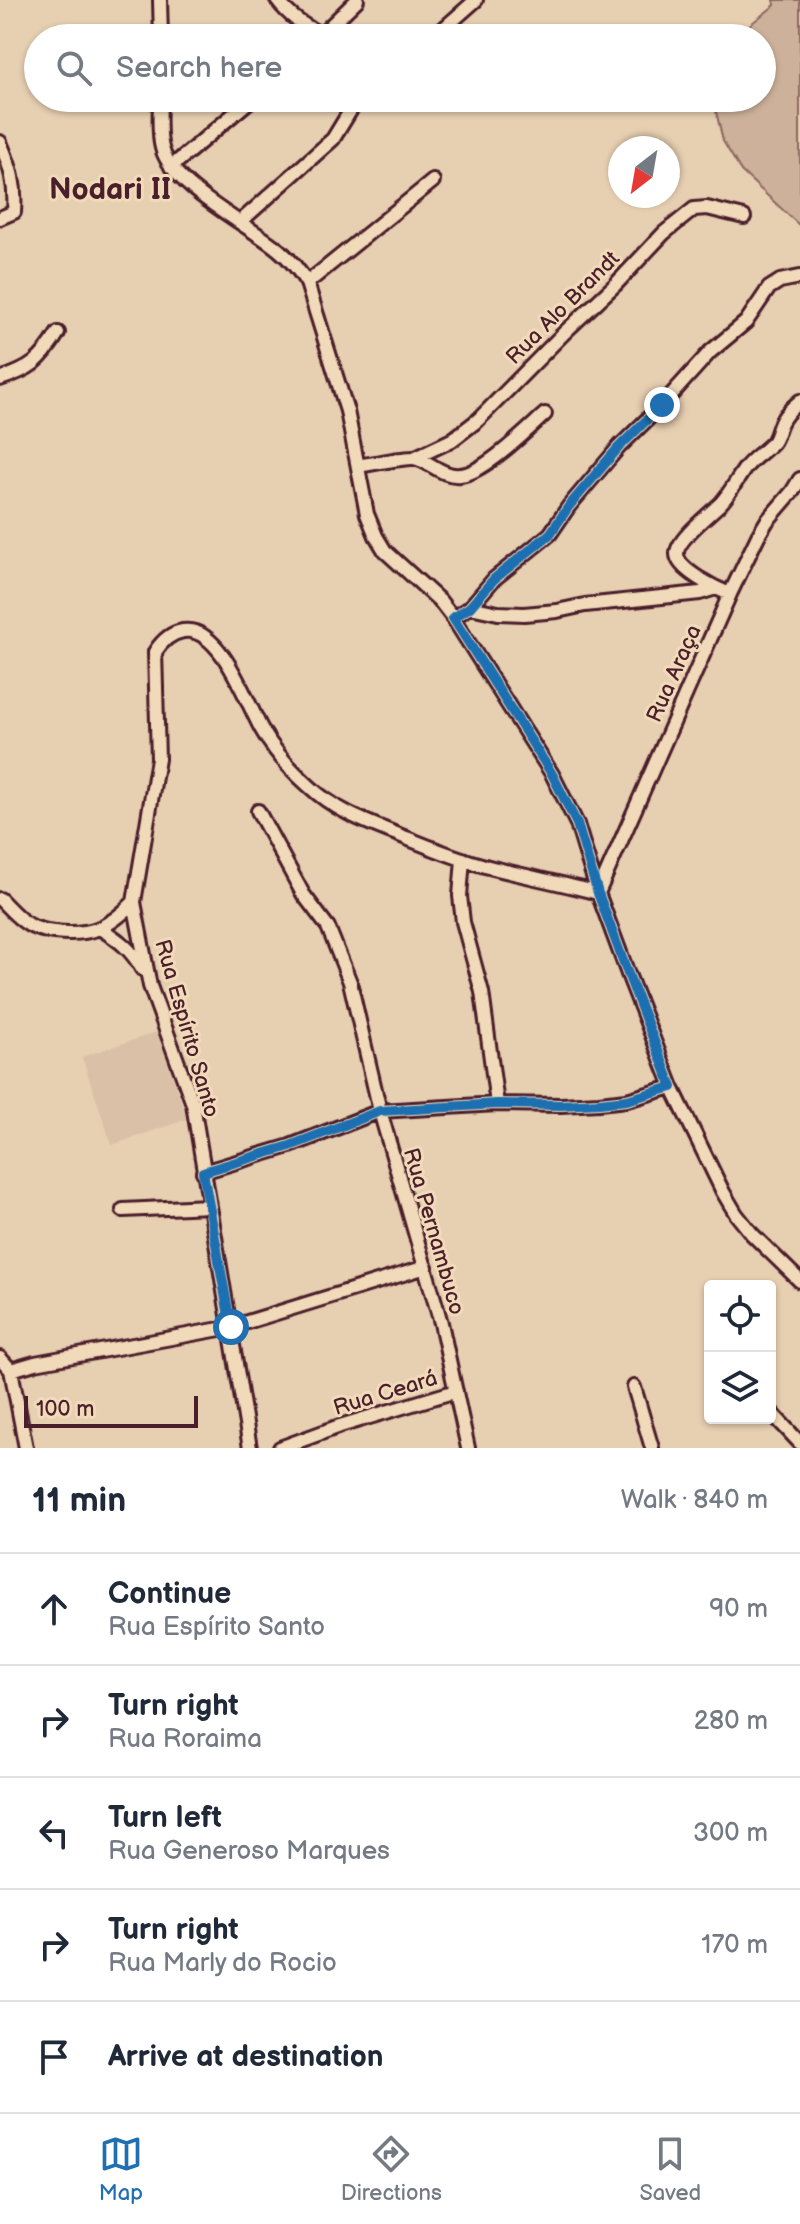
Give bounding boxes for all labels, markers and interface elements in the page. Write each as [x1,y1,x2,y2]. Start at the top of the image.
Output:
search box [24,24,776,112]
icon: search [52,46,96,90]
text: Search here [116,50,282,86]
north arrow [608,136,680,208]
district label: Nodari II [49,172,171,208]
street label: Rua Alo Brandt [501,245,626,371]
route end [644,387,680,423]
street label: Rua Araça [641,621,708,727]
street label: Rua Espírito Santo [148,936,225,1120]
street label: Rua Pernambuco [397,1145,470,1318]
map controls [704,1280,776,1424]
button: locate [704,1280,776,1352]
route start [213,1309,249,1345]
button: layers [704,1352,776,1424]
street label: Rua Ceará [330,1365,441,1422]
scale bar [24,1392,198,1428]
text: 100 m [36,1396,95,1423]
text: 11 min [32,1480,126,1521]
text: Walk · 840 m [621,1485,768,1516]
text: Continue [108,1576,231,1612]
icon: ahead [32,1587,76,1631]
text: 90 m [709,1594,768,1625]
text: Rua Espírito Santo [108,1612,325,1643]
text: Turn right [108,1688,239,1724]
icon: right [32,1699,76,1743]
text: 280 m [694,1706,768,1737]
text: Rua Roraima [108,1724,262,1755]
text: Turn left [108,1800,222,1836]
icon: left [32,1811,76,1855]
text: 300 m [693,1818,768,1849]
text: Rua Generoso Marques [108,1836,390,1867]
text: Turn right [108,1912,239,1948]
icon: right [32,1923,76,1967]
text: 170 m [701,1930,768,1961]
text: Rua Marly do Rocio [108,1948,337,1979]
icon: arrive [32,2035,76,2079]
text: Arrive at destination [108,2039,384,2075]
tab: Map [99,2132,143,2207]
tab: Directions [341,2132,442,2207]
tab: Saved [639,2132,701,2207]

